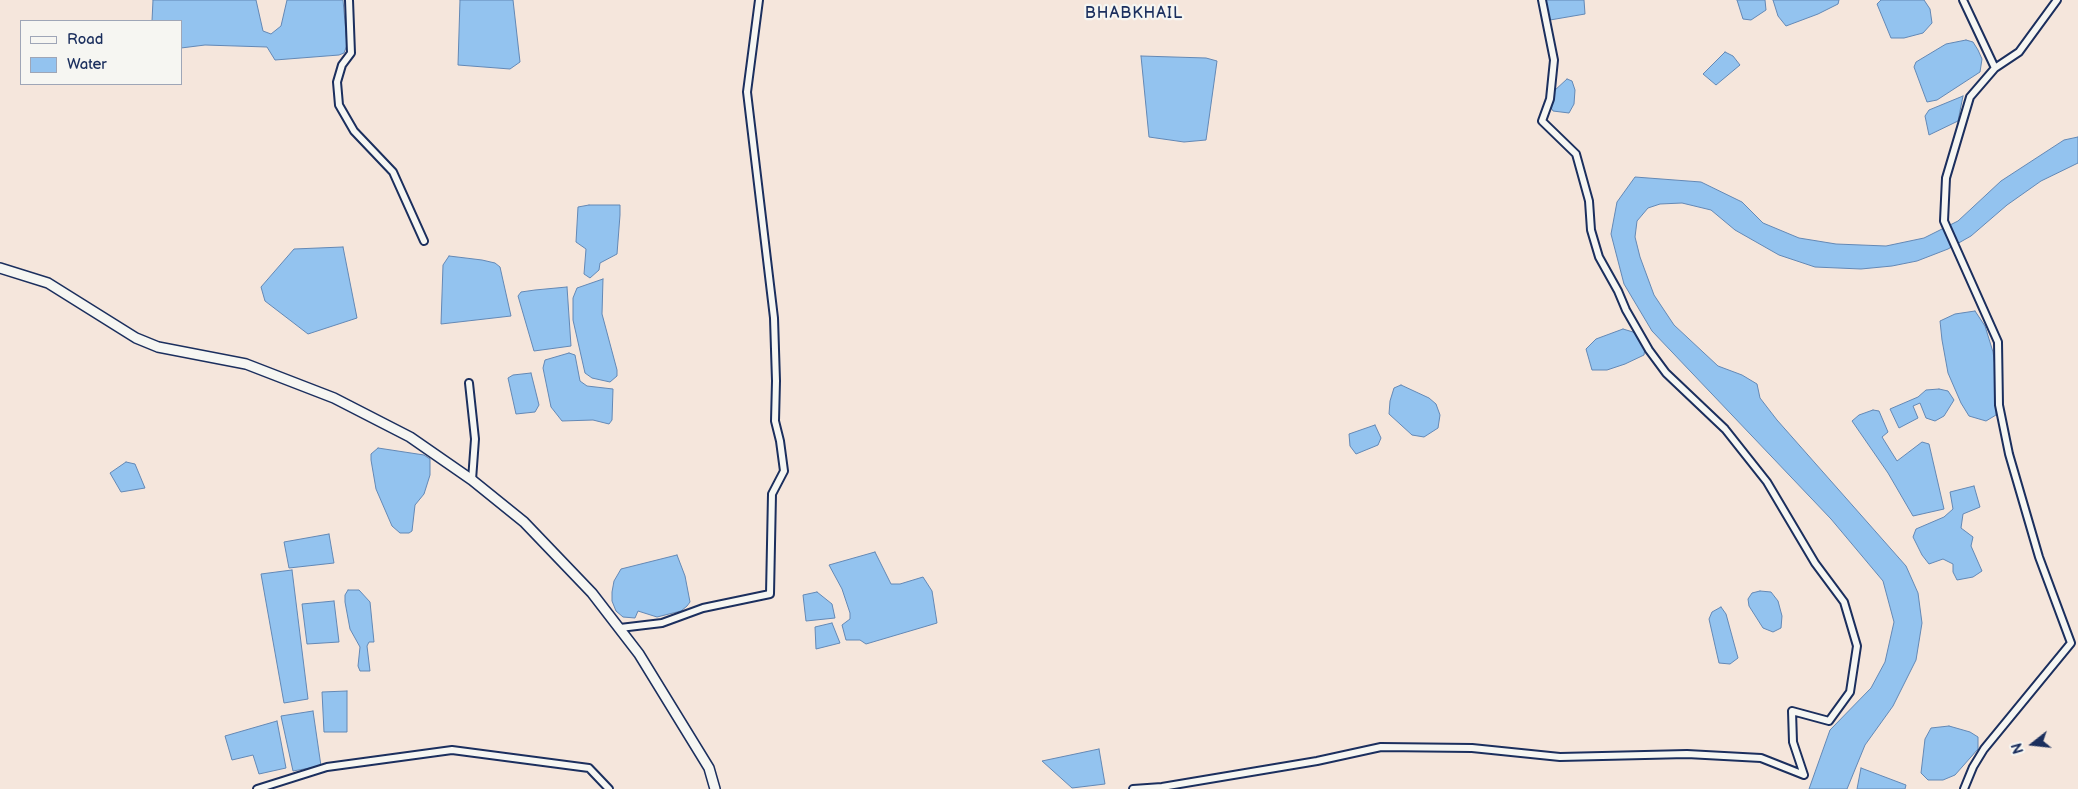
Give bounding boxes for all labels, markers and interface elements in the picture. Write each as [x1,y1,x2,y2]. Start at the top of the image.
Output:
district label: BHABKHAIL [1084,4,1184,24]
legend [20,20,182,85]
text: Road [67,30,103,49]
text: Water [67,55,107,74]
north arrow [2008,719,2058,769]
text: N [2008,741,2028,756]

